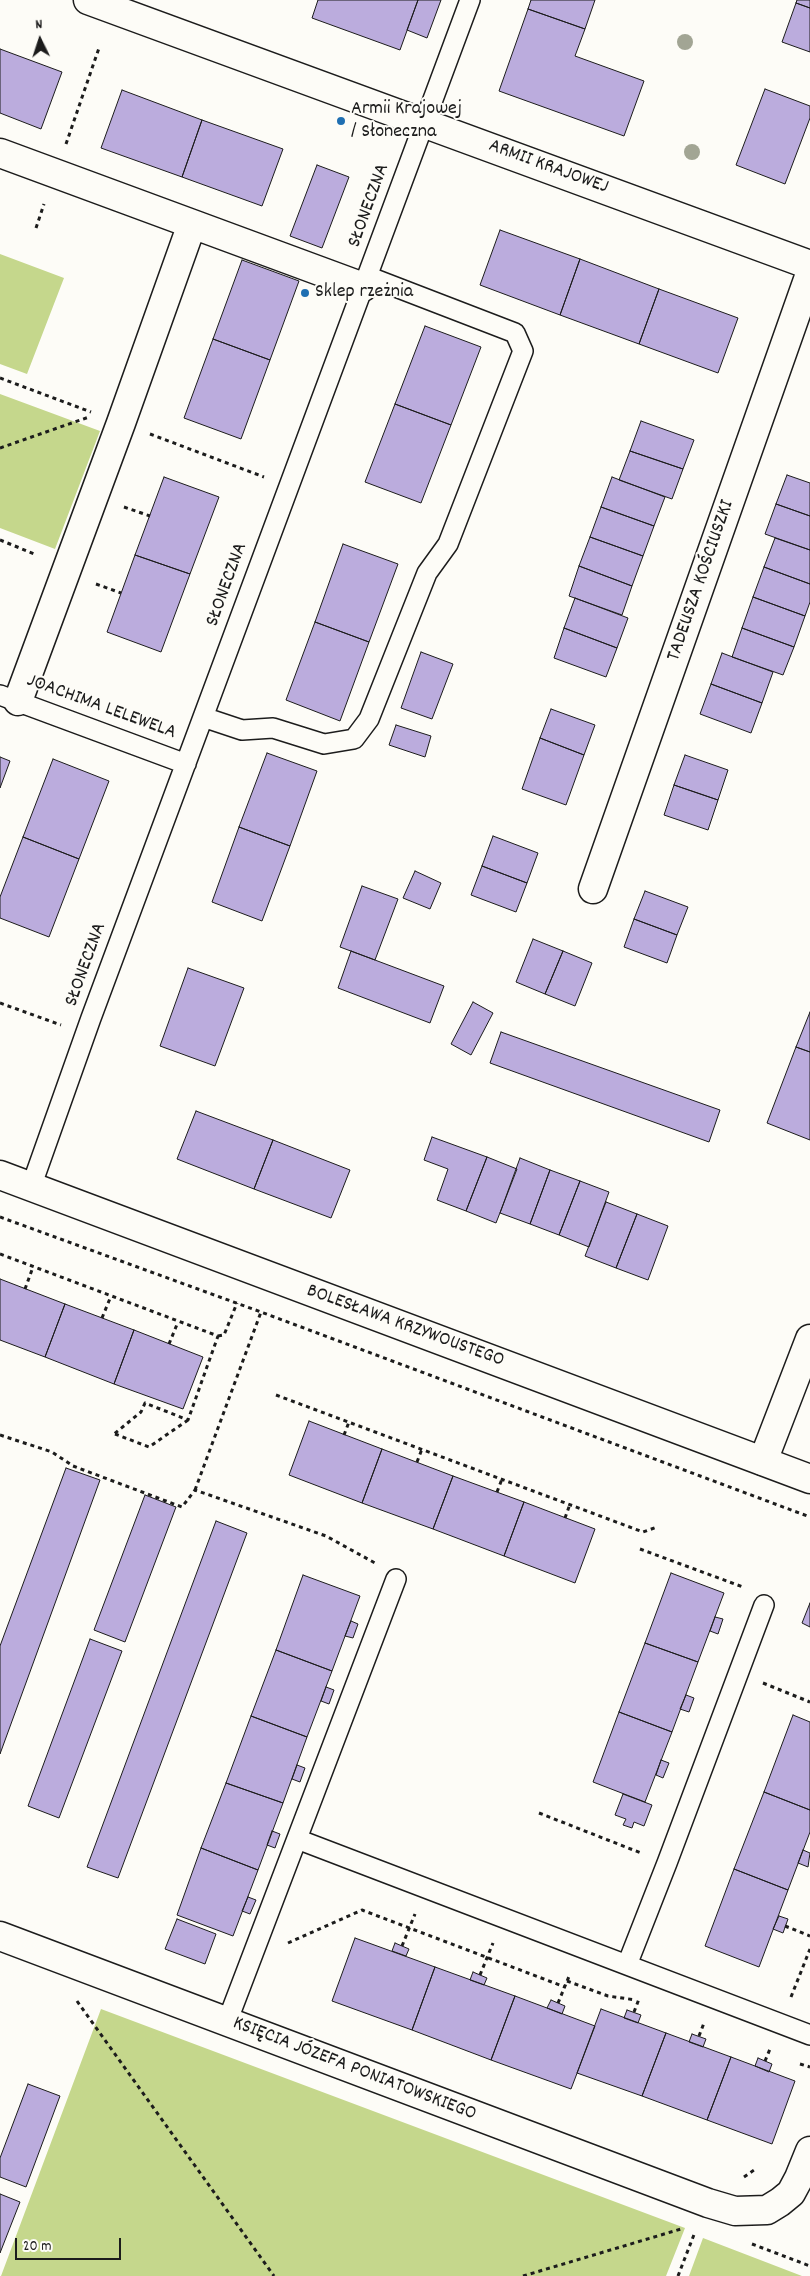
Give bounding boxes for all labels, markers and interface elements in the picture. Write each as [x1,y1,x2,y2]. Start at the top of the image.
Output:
north arrow [15,15,65,65]
text: N [35,15,43,35]
place label: Armii Krajowej / Słoneczna [351,98,462,145]
marker: Armii Krajowej / Słoneczna [335,115,347,127]
street label: ARMII KRAJOWEJ [485,135,611,201]
street label: SŁONECZNA [344,161,396,251]
place label: Sklep rzeżnia [315,281,413,305]
marker: Sklep rzeżnia [299,287,311,299]
street label: TADEUSZA KOŚCIUSZKI [663,497,741,665]
street label: SŁONECZNA [202,540,254,630]
street label: JOACHIMA LELEWELA [23,670,179,746]
street label: SŁONECZNA [61,920,113,1010]
street label: BOLESŁAWA KRZYWOUSTEGO [303,1280,507,1374]
street label: KSIĘCIA JÓZEFA PONIATOWSKIEGO [229,2012,479,2128]
scale bar [18,2228,124,2260]
text: 20 m [23,2236,51,2258]

